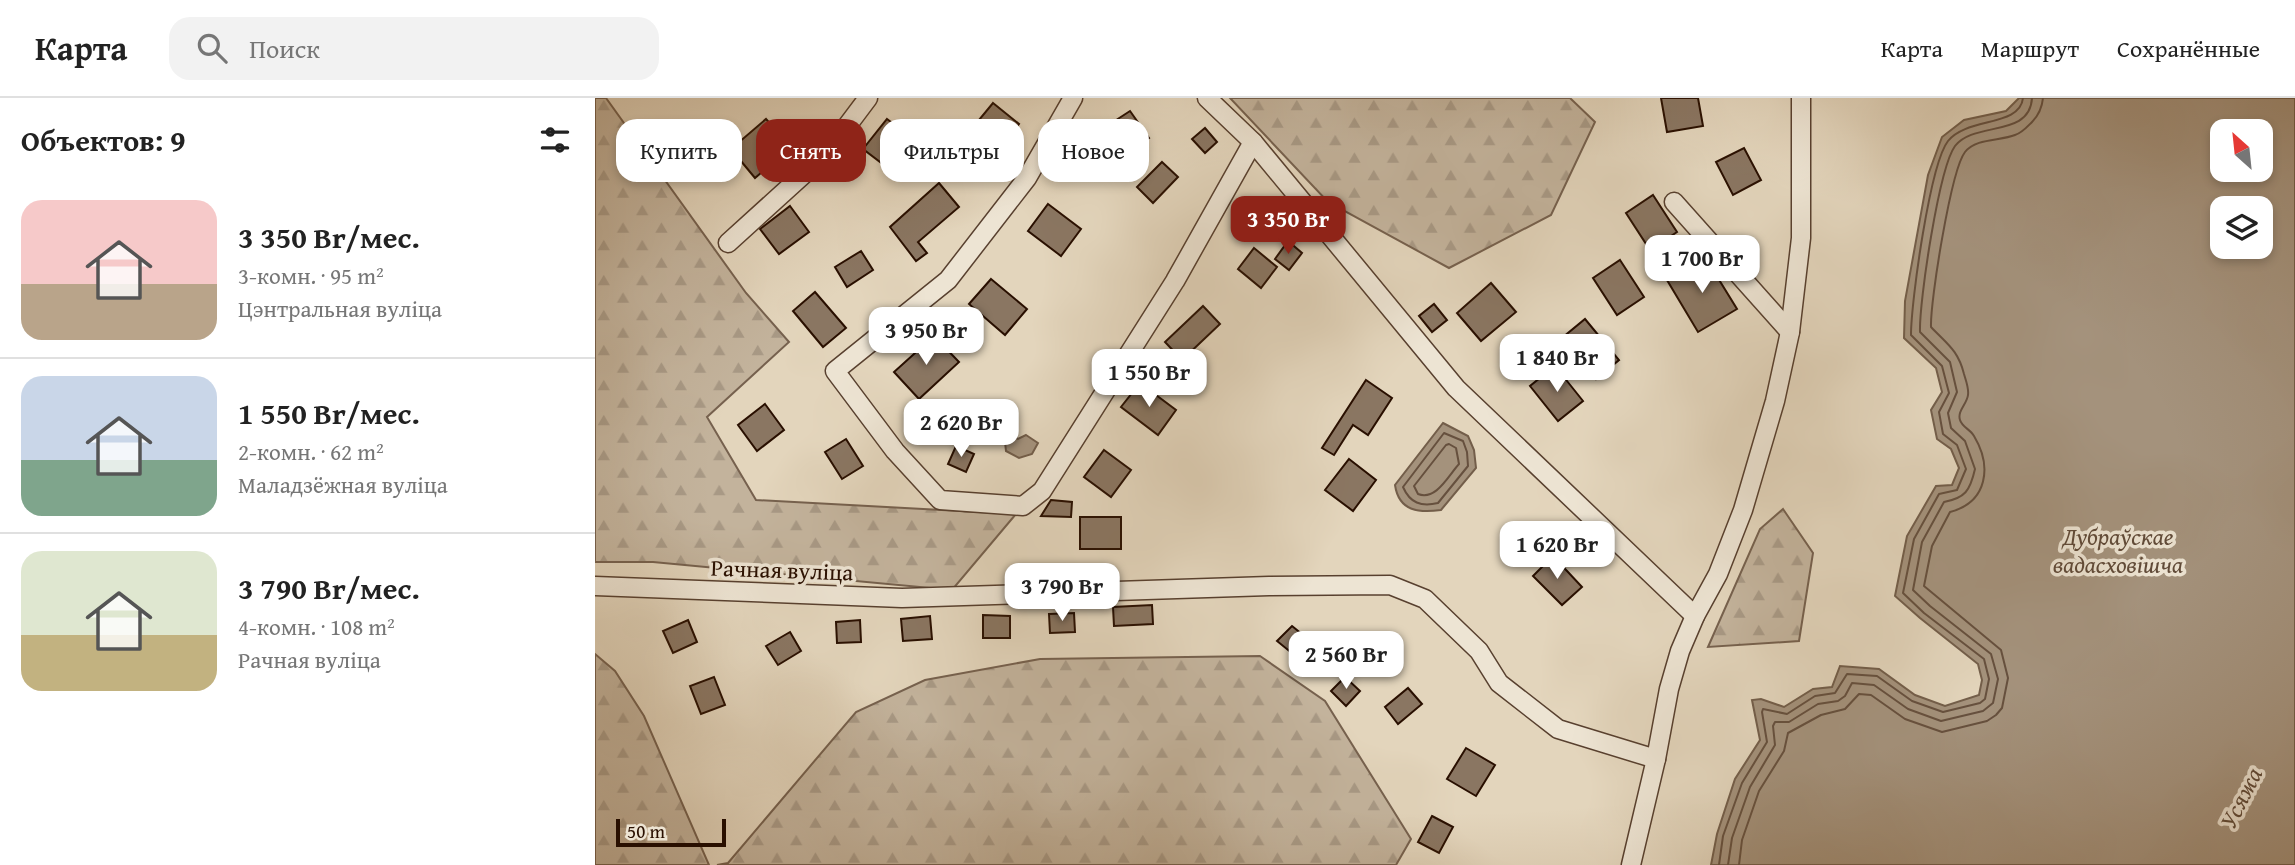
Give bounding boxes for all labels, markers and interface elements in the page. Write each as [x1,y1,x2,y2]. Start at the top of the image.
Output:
search box [169,17,659,80]
text: Карта [35,24,127,72]
icon: search [193,29,231,67]
text: Поиск [249,29,320,68]
text: Карта [1881,31,1943,66]
text: Маршрут [1981,31,2079,66]
text: Сохранённые [2117,31,2260,66]
text: Объектов: 9 [21,118,185,162]
chip: Купить [616,119,742,182]
chip: Снять [756,119,866,182]
chip: Фильтры [880,119,1024,182]
chip: Новое [1038,119,1149,182]
north arrow [2210,119,2273,182]
map controls [2210,119,2273,259]
icon: filters [536,121,574,159]
button: layers [2210,196,2273,259]
pin: 3 350 Br [1216,197,1360,256]
text: 3 350 Br [1247,202,1329,235]
text: 3 350 Br/мес. [238,215,420,259]
icon: home [77,228,161,312]
pin: 1 700 Br [1630,236,1774,295]
text: 1 700 Br [1661,241,1743,274]
text: 3-комн. · 95 m² [238,259,384,292]
text: Цэнтральная вуліца [238,292,442,325]
pin: 3 950 Br [854,308,998,367]
text: 3 950 Br [885,313,967,346]
pin: 1 840 Br [1485,334,1629,394]
text: 1 840 Br [1516,340,1598,373]
pin: 1 550 Br [1077,350,1221,409]
text: 1 550 Br [1108,355,1190,388]
text: 1 550 Br/мес. [238,391,420,435]
pin: 2 620 Br [889,400,1033,459]
icon: home [77,404,161,488]
text: 2 620 Br [920,405,1002,438]
text: 2-комн. · 62 m² [238,435,384,468]
text: Маладзёжная вуліца [238,468,448,501]
water label: Дубраўскае вадасховішча [2053,519,2183,582]
pin: 1 620 Br [1485,522,1629,581]
text: 1 620 Br [1516,527,1598,560]
street label: Рачная вуліца [710,551,854,588]
pin: 3 790 Br [990,564,1134,623]
text: 3 790 Br/мес. [238,566,420,610]
text: 3 790 Br [1021,569,1103,602]
icon: home [77,579,161,663]
text: 4-комн. · 108 m² [238,610,395,643]
pin: 2 560 Br [1274,632,1418,691]
text: 2 560 Br [1305,637,1387,670]
text: Рачная вуліца [238,643,381,676]
water label: Усяжа [2210,761,2271,834]
scale bar [616,816,726,848]
text: 50 m [627,817,665,845]

